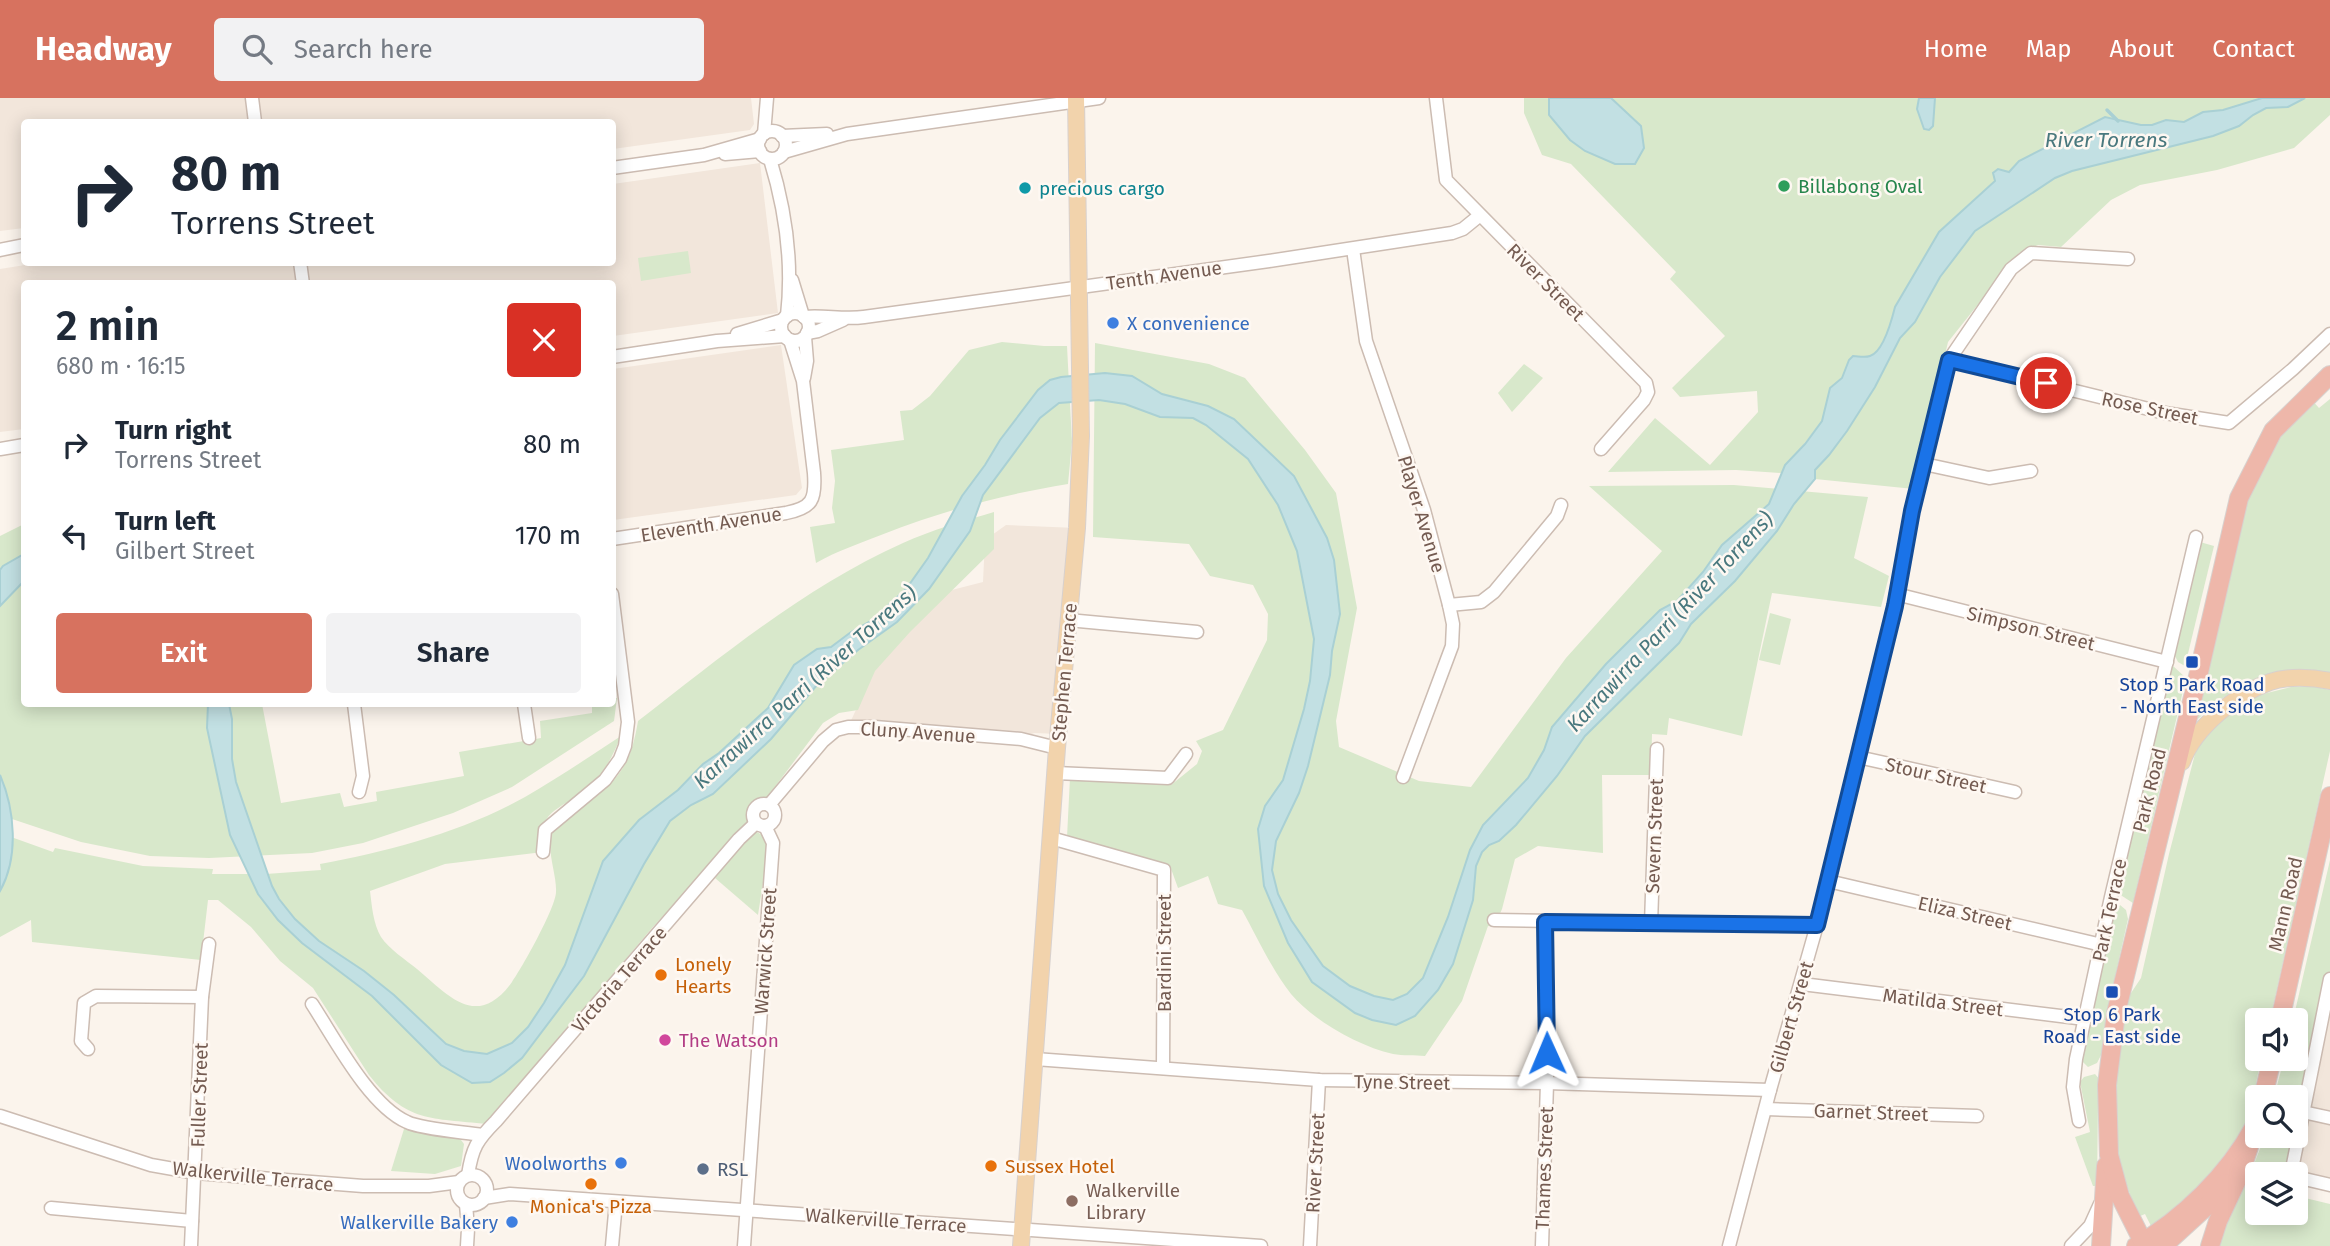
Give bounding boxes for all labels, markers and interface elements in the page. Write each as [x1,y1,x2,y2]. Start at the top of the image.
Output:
search box [214,18,704,81]
text: Headway [35,29,172,69]
icon: search [238,30,276,68]
text: Search here [294,34,433,65]
text: Home [1924,35,1988,63]
text: Map [2026,35,2072,63]
text: About [2110,35,2174,63]
text: Contact [2212,35,2295,63]
water label: River Torrens [2045,127,2168,153]
text: 80 m [171,144,281,203]
icon: right [56,147,147,238]
place label: Billabong Oval [1798,175,1923,198]
place label: precious cargo [1039,177,1165,200]
marker: Billabong Oval [1776,178,1792,194]
marker: precious cargo [1017,180,1033,196]
text: Torrens Street [171,204,375,242]
street label: River Street [1502,239,1589,326]
street label: Tenth Avenue [1105,256,1223,295]
text: 2 min [56,301,160,351]
button: close [507,303,581,377]
place label: X convenience [1127,312,1250,335]
marker: X convenience [1105,315,1121,331]
text: 680 m · 16:15 [56,352,186,380]
pin [2016,353,2076,413]
icon: arrive [2027,364,2065,402]
street label: Rose Street [2100,387,2200,430]
text: Turn right [115,415,232,446]
icon: right [56,426,94,464]
text: 80 m [523,429,581,460]
text: Torrens Street [115,446,261,474]
street label: Player Avenue [1393,453,1450,576]
street label: Eleventh Avenue [639,502,783,547]
text: Turn left [115,506,216,537]
water label: Karrawirra Parri (River Torrens) [1561,506,1779,737]
icon: left [56,517,94,555]
text: 170 m [515,520,581,551]
text: Gilbert Street [115,537,255,565]
water label: Karrawirra Parri (River Torrens) [688,580,922,794]
street label: Simpson Street [1965,601,2097,656]
street label: Stephen Terrace [1047,602,1082,742]
button: Exit [56,613,312,693]
button: Share [326,613,581,693]
marker: Stop 5 Park Road - North East side [2184,654,2200,670]
place label: Stop 5 Park Road - North East side [2119,673,2265,718]
street label: Cluny Avenue [860,717,976,748]
street label: Park Road [2128,745,2171,835]
street label: Stour Street [1883,753,1989,798]
street label: Severn Street [1641,778,1668,894]
street label: Mann Road [2263,855,2308,954]
street label: Park Terrace [2087,856,2132,964]
street label: Warwick Street [750,887,781,1015]
street label: Eliza Street [1916,891,2014,936]
street label: Bardini Street [1153,894,1176,1012]
street label: Victoria Terrace [567,921,672,1037]
place label: Lonely Hearts [675,953,732,998]
street label: Gilbert Street [1765,958,1818,1076]
marker: Lonely Hearts [653,967,669,983]
street label: Matilda Street [1881,984,2005,1021]
marker: Stop 6 Park Road - East side [2104,984,2120,1000]
place label: Stop 6 Park Road - East side [2043,1003,2181,1048]
map controls [2245,1008,2308,1225]
button: sound [2245,1008,2308,1071]
position arrow [1510,1016,1584,1090]
place label: The Watson [679,1029,779,1052]
marker: The Watson [657,1032,673,1048]
street label: Fuller Street [186,1042,213,1148]
street label: Tyne Street [1354,1070,1451,1095]
button: search [2245,1085,2308,1148]
street label: Garnet Street [1813,1099,1929,1126]
street label: Thames Street [1531,1106,1558,1230]
street label: River Street [1301,1112,1330,1214]
place label: Woolworths [505,1152,607,1175]
marker: Woolworths [613,1155,629,1171]
place label: Sussex Hotel [1005,1155,1115,1178]
street label: Walkerville Terrace [171,1157,335,1196]
place label: RSL [717,1158,749,1181]
marker: Sussex Hotel [983,1158,999,1174]
marker: RSL [695,1161,711,1177]
button: layers [2245,1162,2308,1225]
marker: Monica's Pizza [583,1176,599,1192]
place label: Walkerville Library [1086,1179,1180,1224]
marker: Walkerville Library [1064,1193,1080,1209]
place label: Monica's Pizza [530,1195,652,1218]
street label: Walkerville Terrace [804,1203,967,1238]
place label: Walkerville Bakery [340,1211,499,1234]
marker: Walkerville Bakery [504,1214,520,1230]

